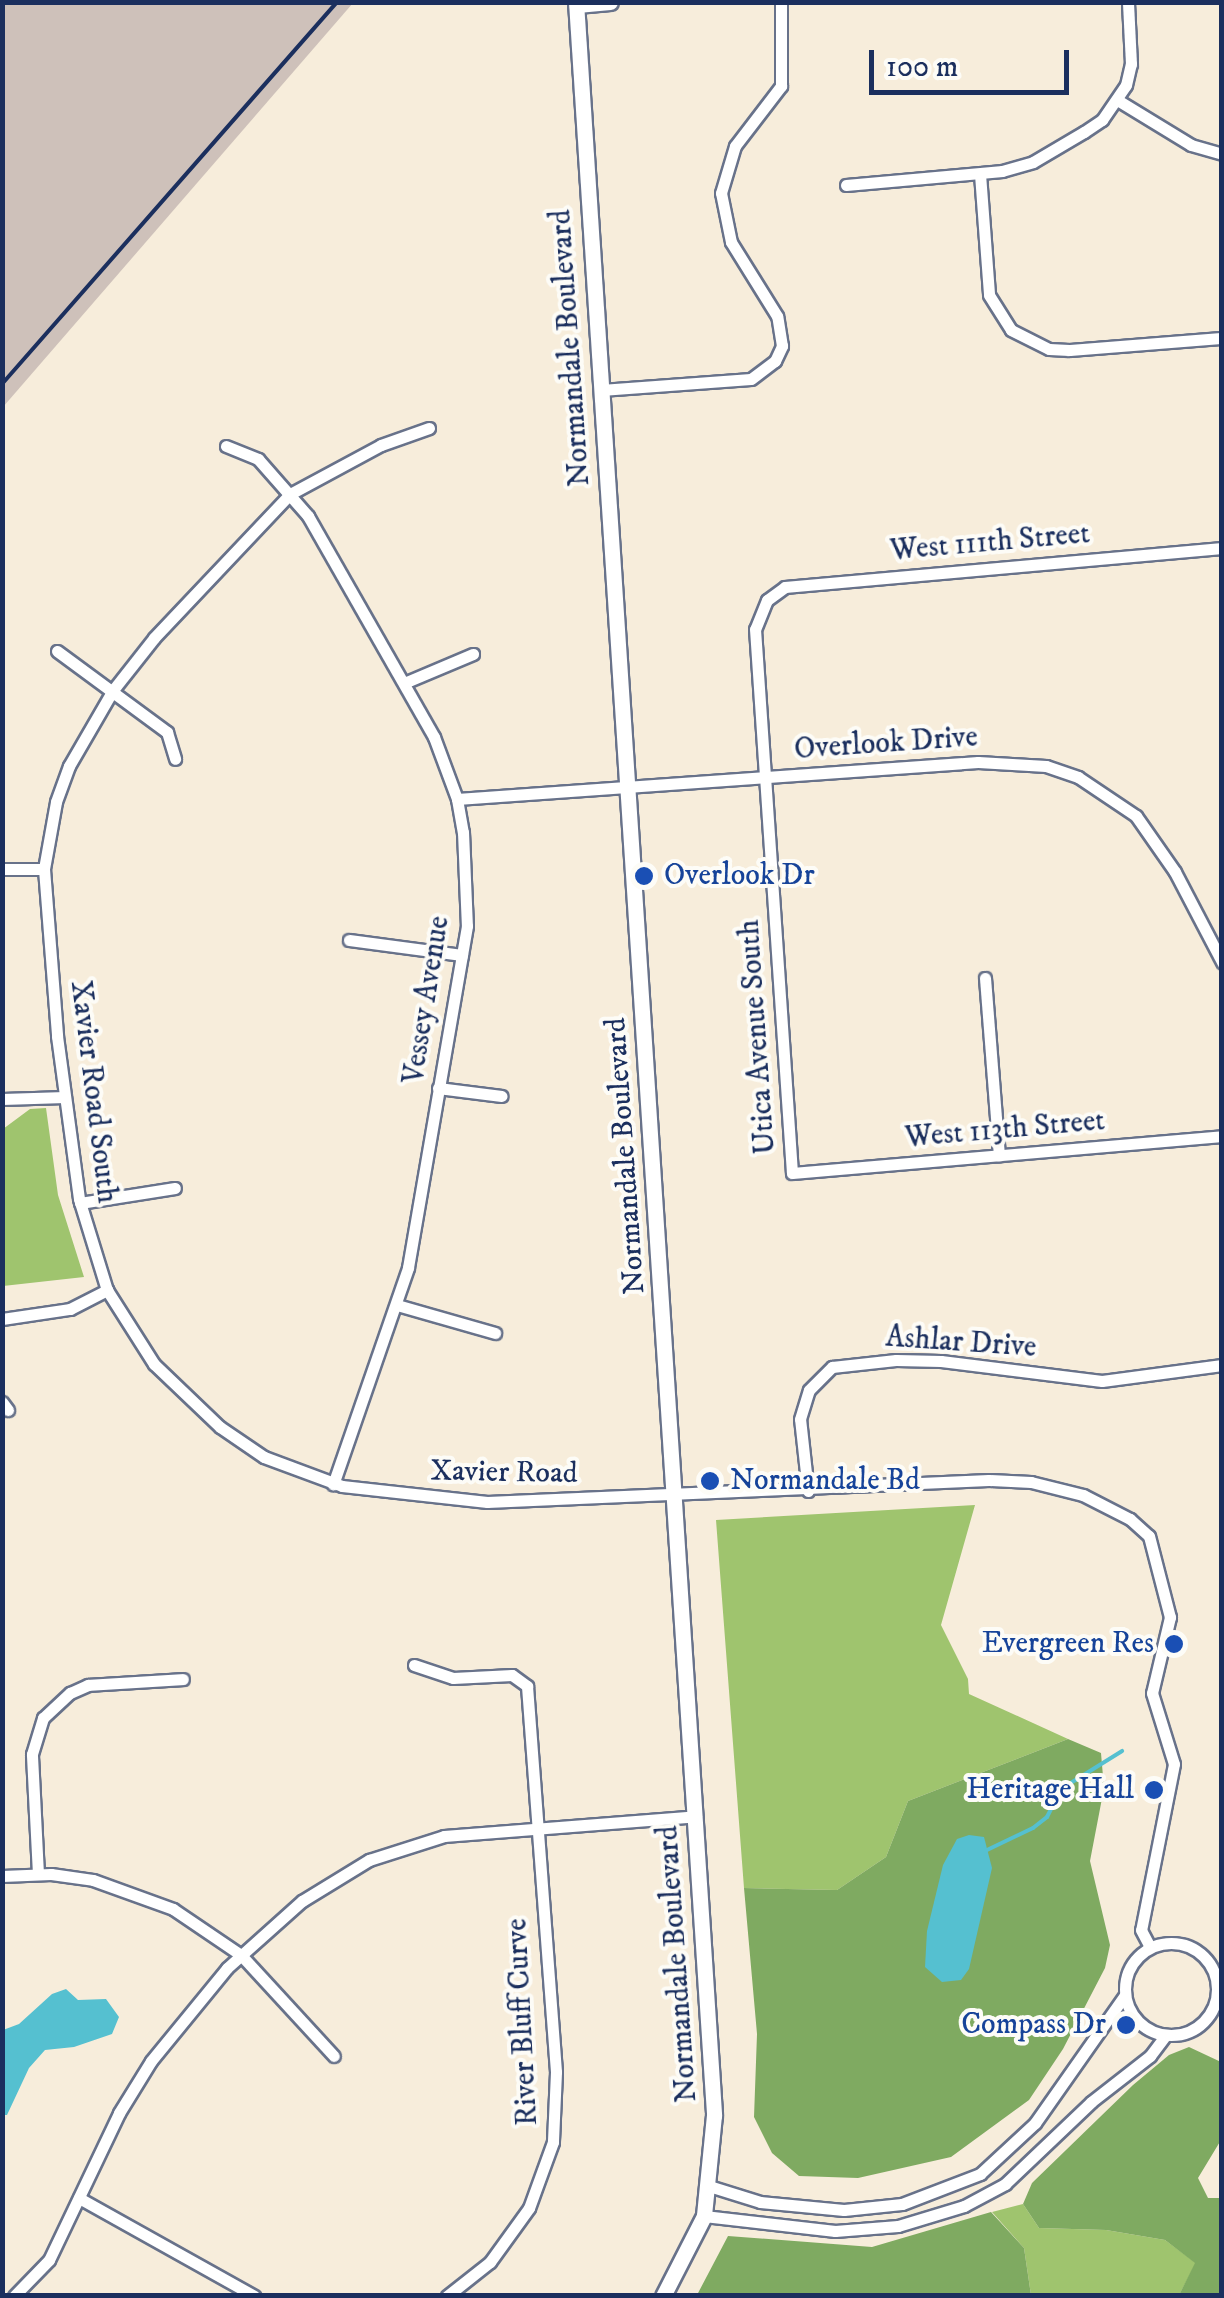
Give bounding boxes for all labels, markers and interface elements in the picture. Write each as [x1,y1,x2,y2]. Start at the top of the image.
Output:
scale bar [874,30,1074,92]
text: 100 m [886,49,958,86]
street label: Normandale Boulevard [543,208,599,488]
street label: West 111th Street [889,516,1091,570]
street label: Overlook Drive [793,720,979,768]
place label: Overlook Dr [664,858,815,894]
marker: Overlook Dr [633,865,655,887]
street label: Vessey Avenue [396,914,458,1086]
street label: Utica Avenue South [732,918,784,1156]
street label: Xavier Road South [61,979,125,1205]
street label: Normandale Boulevard [598,1016,654,1296]
street label: West 113th Street [904,1103,1106,1157]
street label: Ashlar Drive [884,1320,1038,1366]
street label: Xavier Road [430,1454,578,1492]
place label: Normandale Bd [730,1463,920,1499]
marker: Normandale Bd [699,1470,721,1492]
place label: Evergreen Res [982,1626,1154,1662]
marker: Evergreen Res [1163,1633,1185,1655]
place label: Heritage Hall [966,1772,1134,1808]
marker: Heritage Hall [1143,1779,1165,1801]
street label: Normandale Boulevard [650,1824,706,2104]
street label: River Bluff Curve [500,1917,546,2127]
place label: Compass Dr [961,2007,1106,2043]
marker: Compass Dr [1115,2014,1137,2036]

